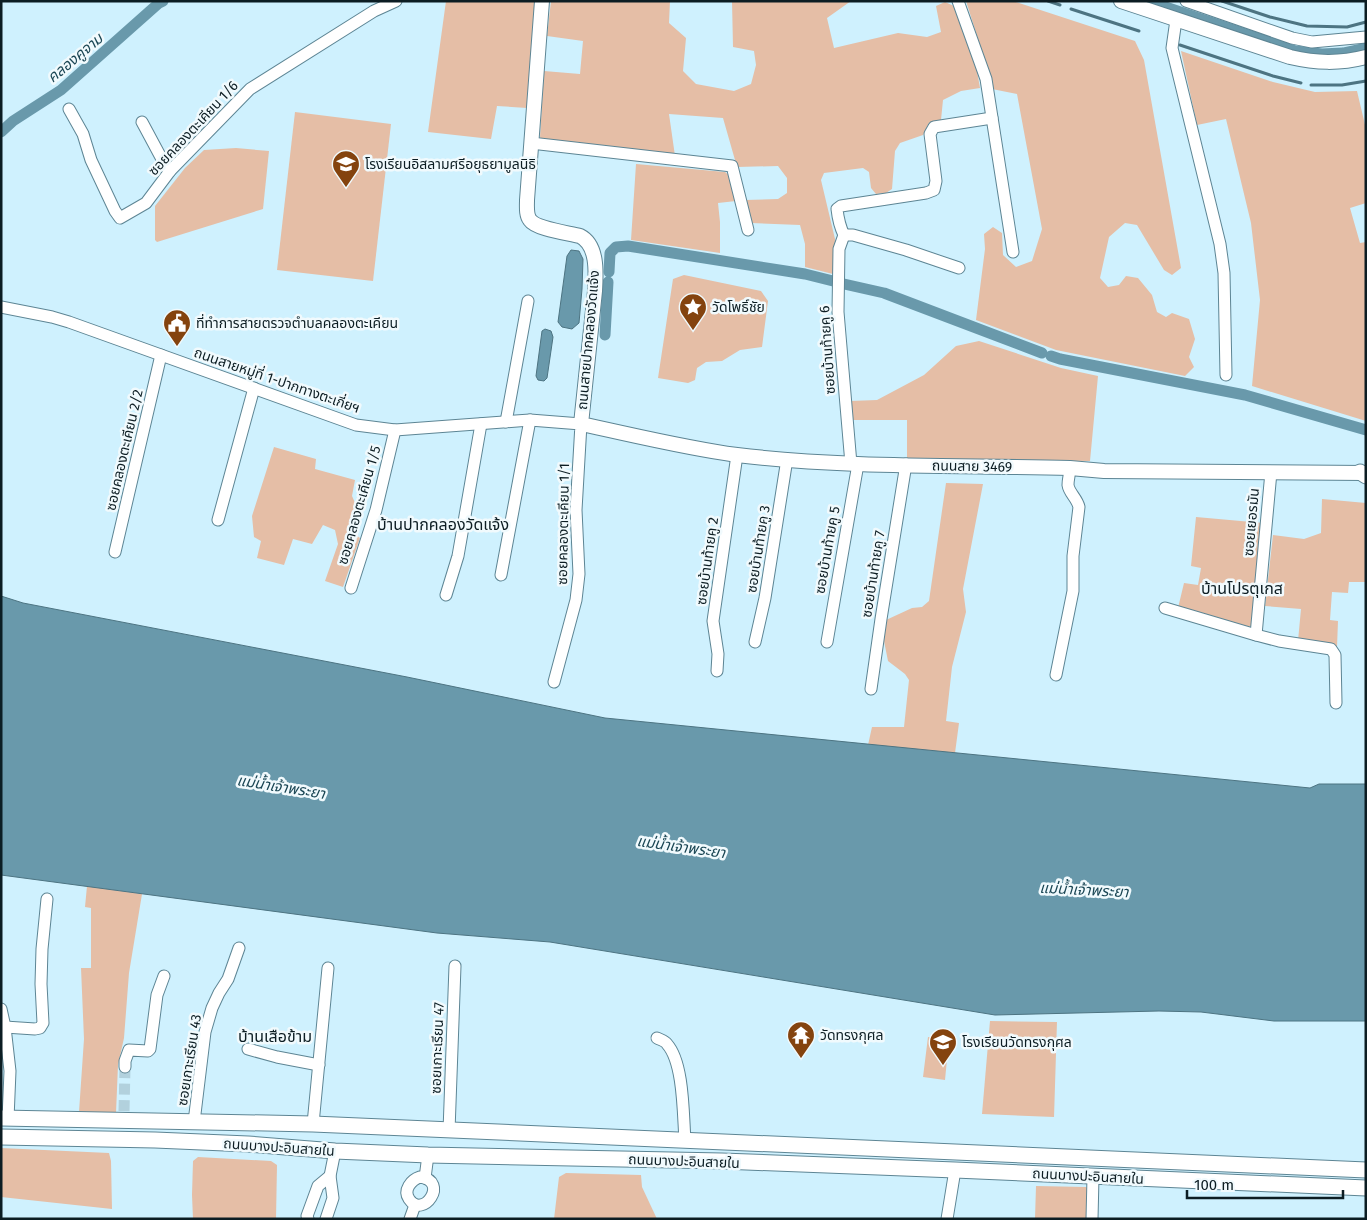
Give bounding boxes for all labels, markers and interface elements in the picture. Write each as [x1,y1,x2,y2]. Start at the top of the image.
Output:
water label: คลองคูจาม [44,28,108,86]
street label: ซอยคลองตะเคียน 1/6 [145,77,242,179]
school or university icon: โรงเรียนอิสลามศรีอยุธยามูลนิธิ [331,149,361,188]
place label: โรงเรียนอิสลามศรีอยุธยามูลนิธิ [365,156,536,173]
street label: ถนนสายปากคลองวัดแจ้ง [574,269,603,411]
place icon: วัดโพธิ์ชัย [678,292,708,331]
place label: วัดโพธิ์ชัย [712,299,765,316]
street label: ซอยบ้านท้ายคู 6 [816,305,839,395]
public building icon: ที่ทำการสายตรวจตำบลคลองตะเคียน [162,308,192,347]
place label: ที่ทำการสายตรวจตำบลคลองตะเคียน [196,313,398,332]
street label: ถนนสายหมู่ที่ 1-ปากทางตะเกี่ยฯ [192,342,363,417]
street label: ซอยคลองตะเคียน 2/2 [102,388,147,512]
street label: ซอยคลองตะเคียน 1/5 [334,444,385,567]
street label: ถนนสาย 3469 [932,457,1012,476]
street label: ซอยคลองตะเคียน 1/1 [554,463,573,585]
street label: ซอยเยอรมัน [1240,487,1263,557]
street label: ซอยบ้านท้ายคู 3 [743,504,774,594]
street label: ซอยบ้านท้ายคู 5 [811,505,844,595]
district label: บ้านปากคลองวัดแจ้ง [377,515,509,534]
street label: ซอยบ้านท้ายคู 2 [693,516,722,606]
street label: ซอยบ้านท้ายคู 7 [858,529,889,619]
district label: บ้านโปรตุเกส [1201,579,1283,598]
water label: แม่น้ำเจ้าพระยา [236,769,328,803]
water label: แม่น้ำเจ้าพระยา [636,830,727,862]
water label: แม่น้ำเจ้าพระยา [1039,877,1130,901]
street label: ซอยเกาะเรียน 47 [427,1002,448,1094]
street label: ซอยเกาะเรียน 43 [174,1013,205,1107]
temple icon: วัดทรงกุศล [786,1020,816,1059]
district label: บ้านเสือข้าม [238,1027,312,1046]
place label: วัดทรงกุศล [820,1027,884,1044]
school or university icon: โรงเรียนวัดทรงกุศล [928,1027,958,1066]
place label: โรงเรียนวัดทรงกุศล [962,1034,1072,1051]
street label: ถนนบางปะอินสายใน [223,1135,335,1160]
street label: ถนนบางปะอินสายใน [628,1151,740,1172]
street label: ถนนบางปะอินสายใน [1032,1165,1144,1188]
scale bar [1187,1168,1343,1200]
text: 100 m [1194,1176,1234,1194]

